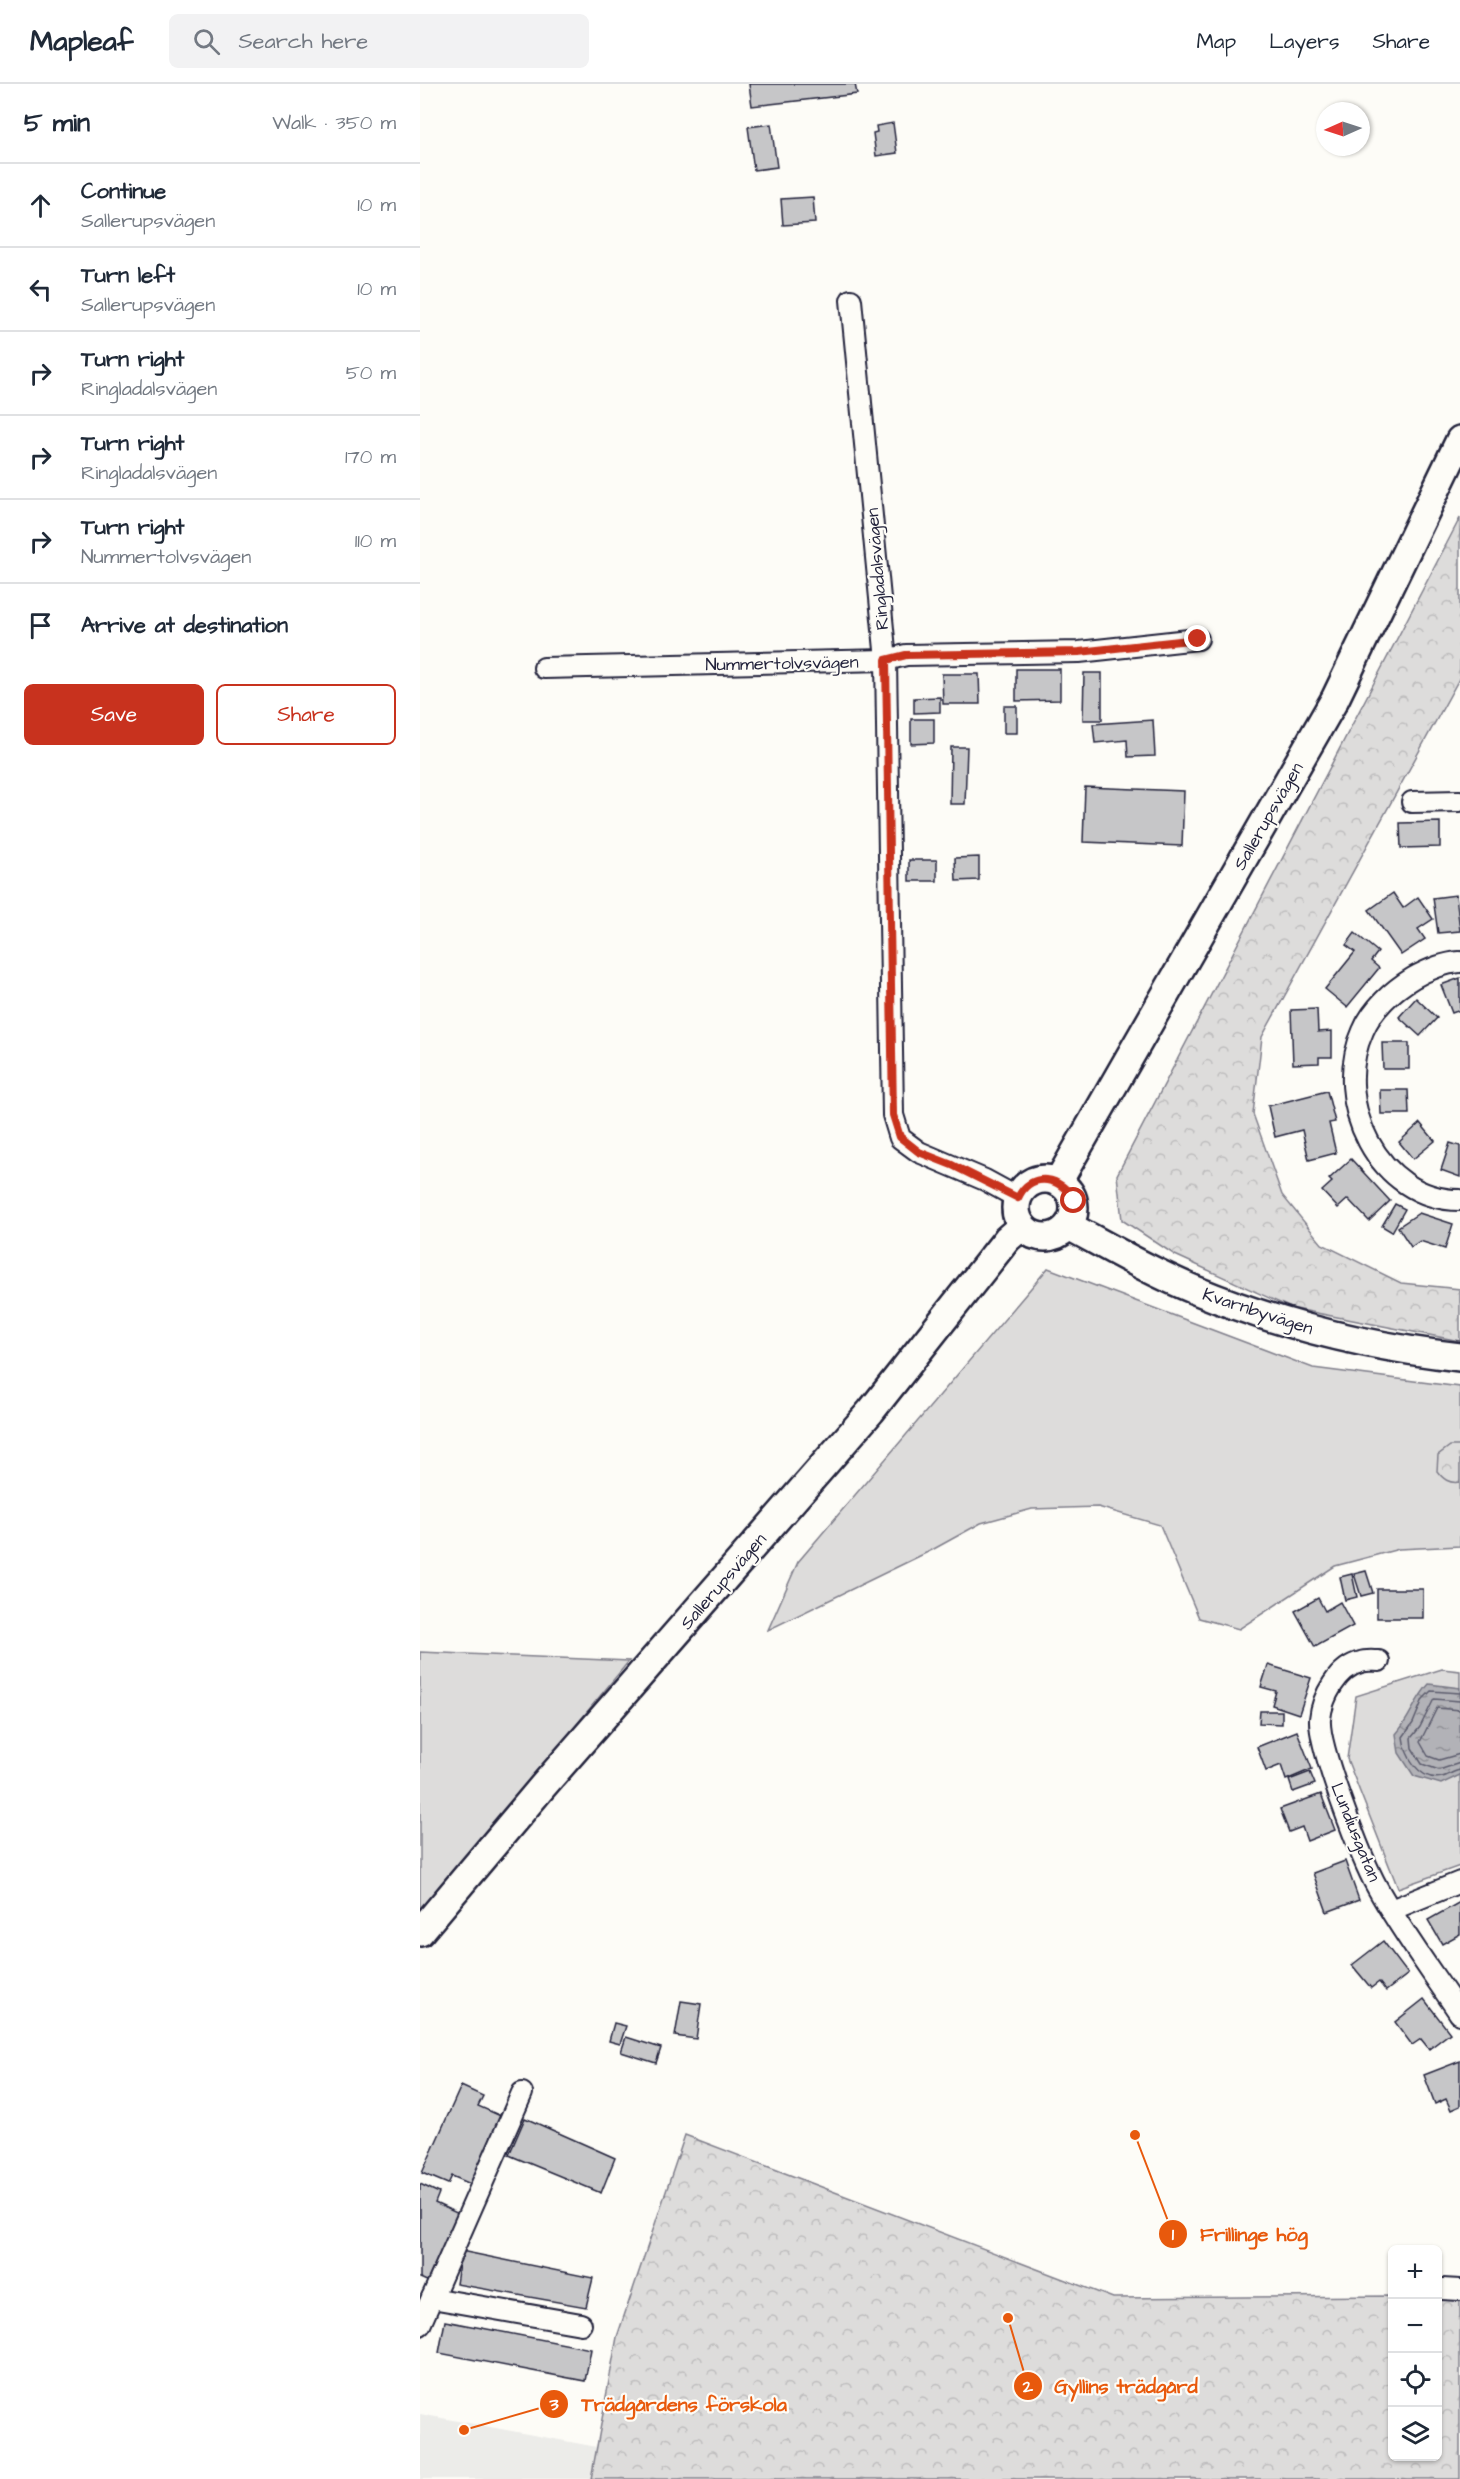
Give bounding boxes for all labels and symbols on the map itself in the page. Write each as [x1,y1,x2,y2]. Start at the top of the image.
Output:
north arrow [1316,102,1370,156]
street label: Ringladalsvägen [860,507,896,631]
route end [1184,625,1210,651]
street label: Nummertolvsvägen [705,650,859,678]
street label: Sallerupsvägen [1227,758,1310,875]
route start [1060,1187,1086,1213]
street label: Kvarnbyvägen [1199,1282,1316,1342]
street label: Sallerupsvägen [674,1528,773,1636]
street label: Lundiusgatan [1323,1779,1387,1886]
callout: Frillinge hög [1158,2215,1320,2253]
text: Frillinge hög [1200,2221,1309,2250]
text: 1 [1172,2222,1175,2247]
callout: Gyllins trädgård [1013,2367,1210,2405]
text: Gyllins trädgård [1054,2373,1199,2402]
text: 2 [1022,2374,1034,2399]
callout: Trädgårdens förskola [539,2385,798,2423]
text: Trädgårdens förskola [580,2391,788,2420]
text: 3 [548,2392,559,2417]

